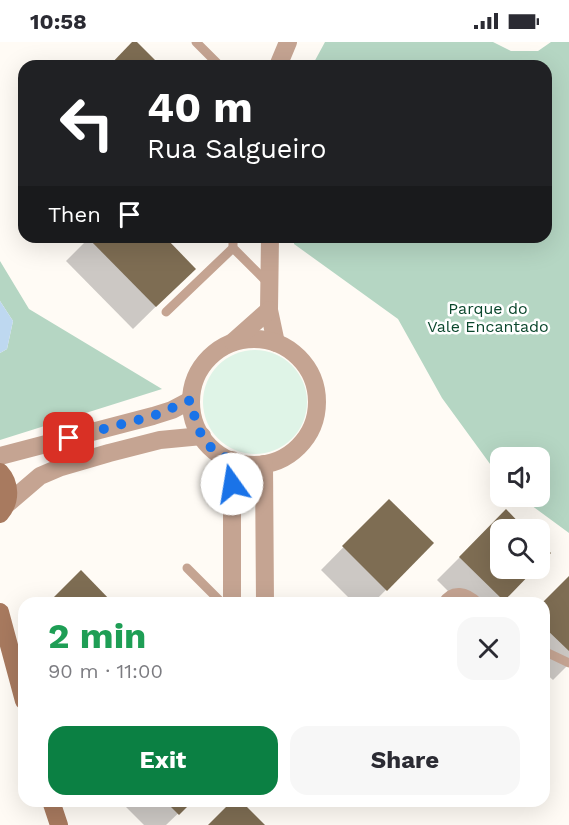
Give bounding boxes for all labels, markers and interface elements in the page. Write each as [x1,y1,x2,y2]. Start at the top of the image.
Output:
text: 10:58 [30,9,87,34]
text: 40 m [147,83,253,132]
icon: left [48,84,126,162]
text: Rua Salgueiro [147,133,326,165]
icon: arrive [113,198,146,231]
text: Then [48,202,101,227]
park label: Parque do Vale Encantado [427,299,549,336]
pin [43,412,94,463]
icon: arrive [52,421,85,454]
map controls [490,447,550,579]
button: sound [490,447,550,507]
position arrow [200,452,264,516]
button: search [490,519,550,579]
text: 2 min [48,615,146,657]
button: close [457,617,520,680]
text: 90 m · 11:00 [48,659,163,683]
button: Exit [48,726,278,795]
button: Share [290,726,520,795]

